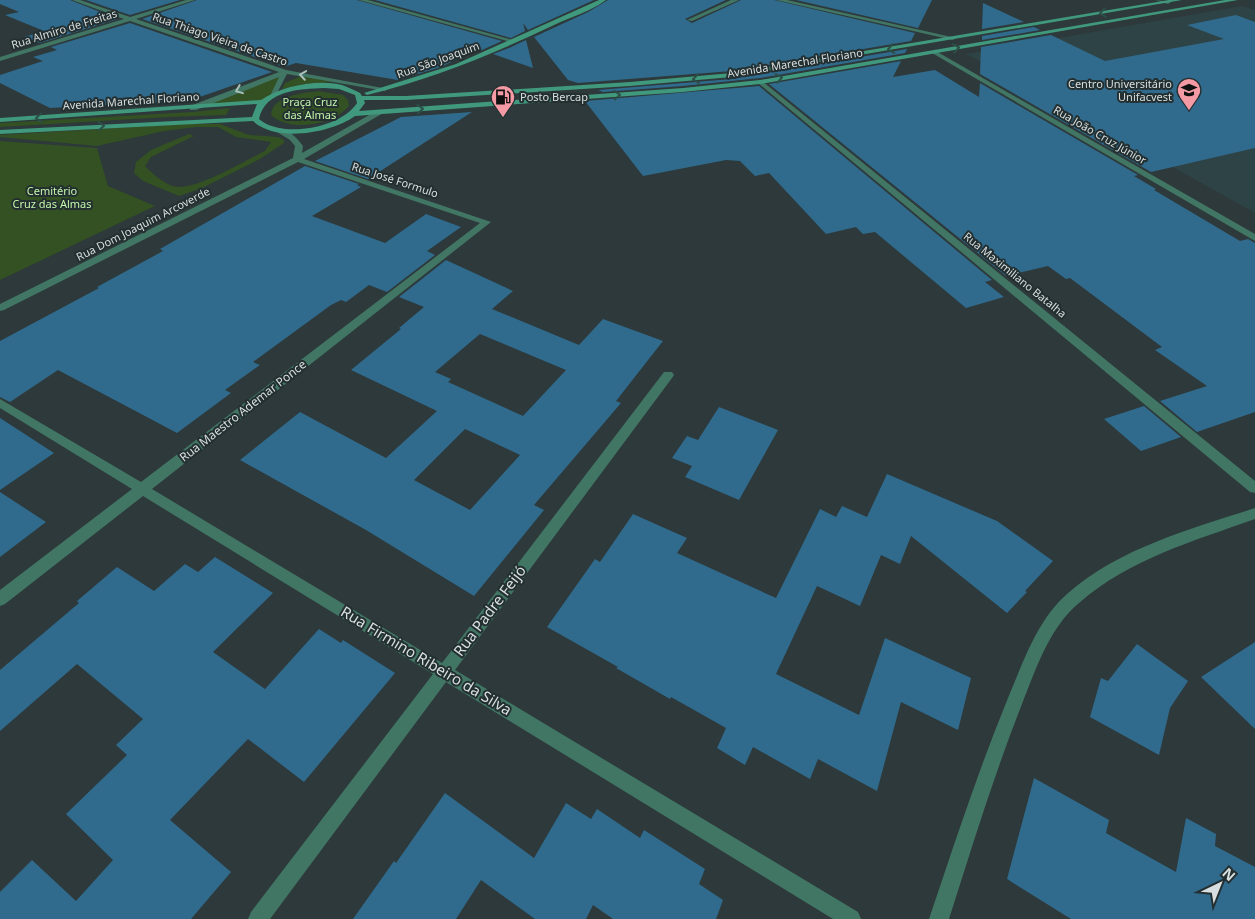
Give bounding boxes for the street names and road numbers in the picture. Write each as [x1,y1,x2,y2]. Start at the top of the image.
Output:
street label: Rua Almiro de Freitas [9,5,119,52]
street label: Rua Thiago Vieira de Castro [151,8,290,69]
street label: Rua São Joaquim [394,38,481,81]
street label: Avenida Marechal Floriano [726,44,864,81]
street label: Avenida Marechal Floriano [62,88,200,113]
street label: Rua João Cruz Júnior [1051,102,1150,168]
street label: Rua José Formulo [350,158,441,201]
street label: Rua Dom Joaquim Arcoverde [73,183,212,264]
street label: Rua Maximiliano Batalha [961,228,1070,321]
street label: Rua Maestro Ademar Ponce [176,356,310,466]
street label: Rua Padre Feijó [448,561,530,660]
street label: Rua Firmino Ribeiro da Silva [337,601,516,719]

